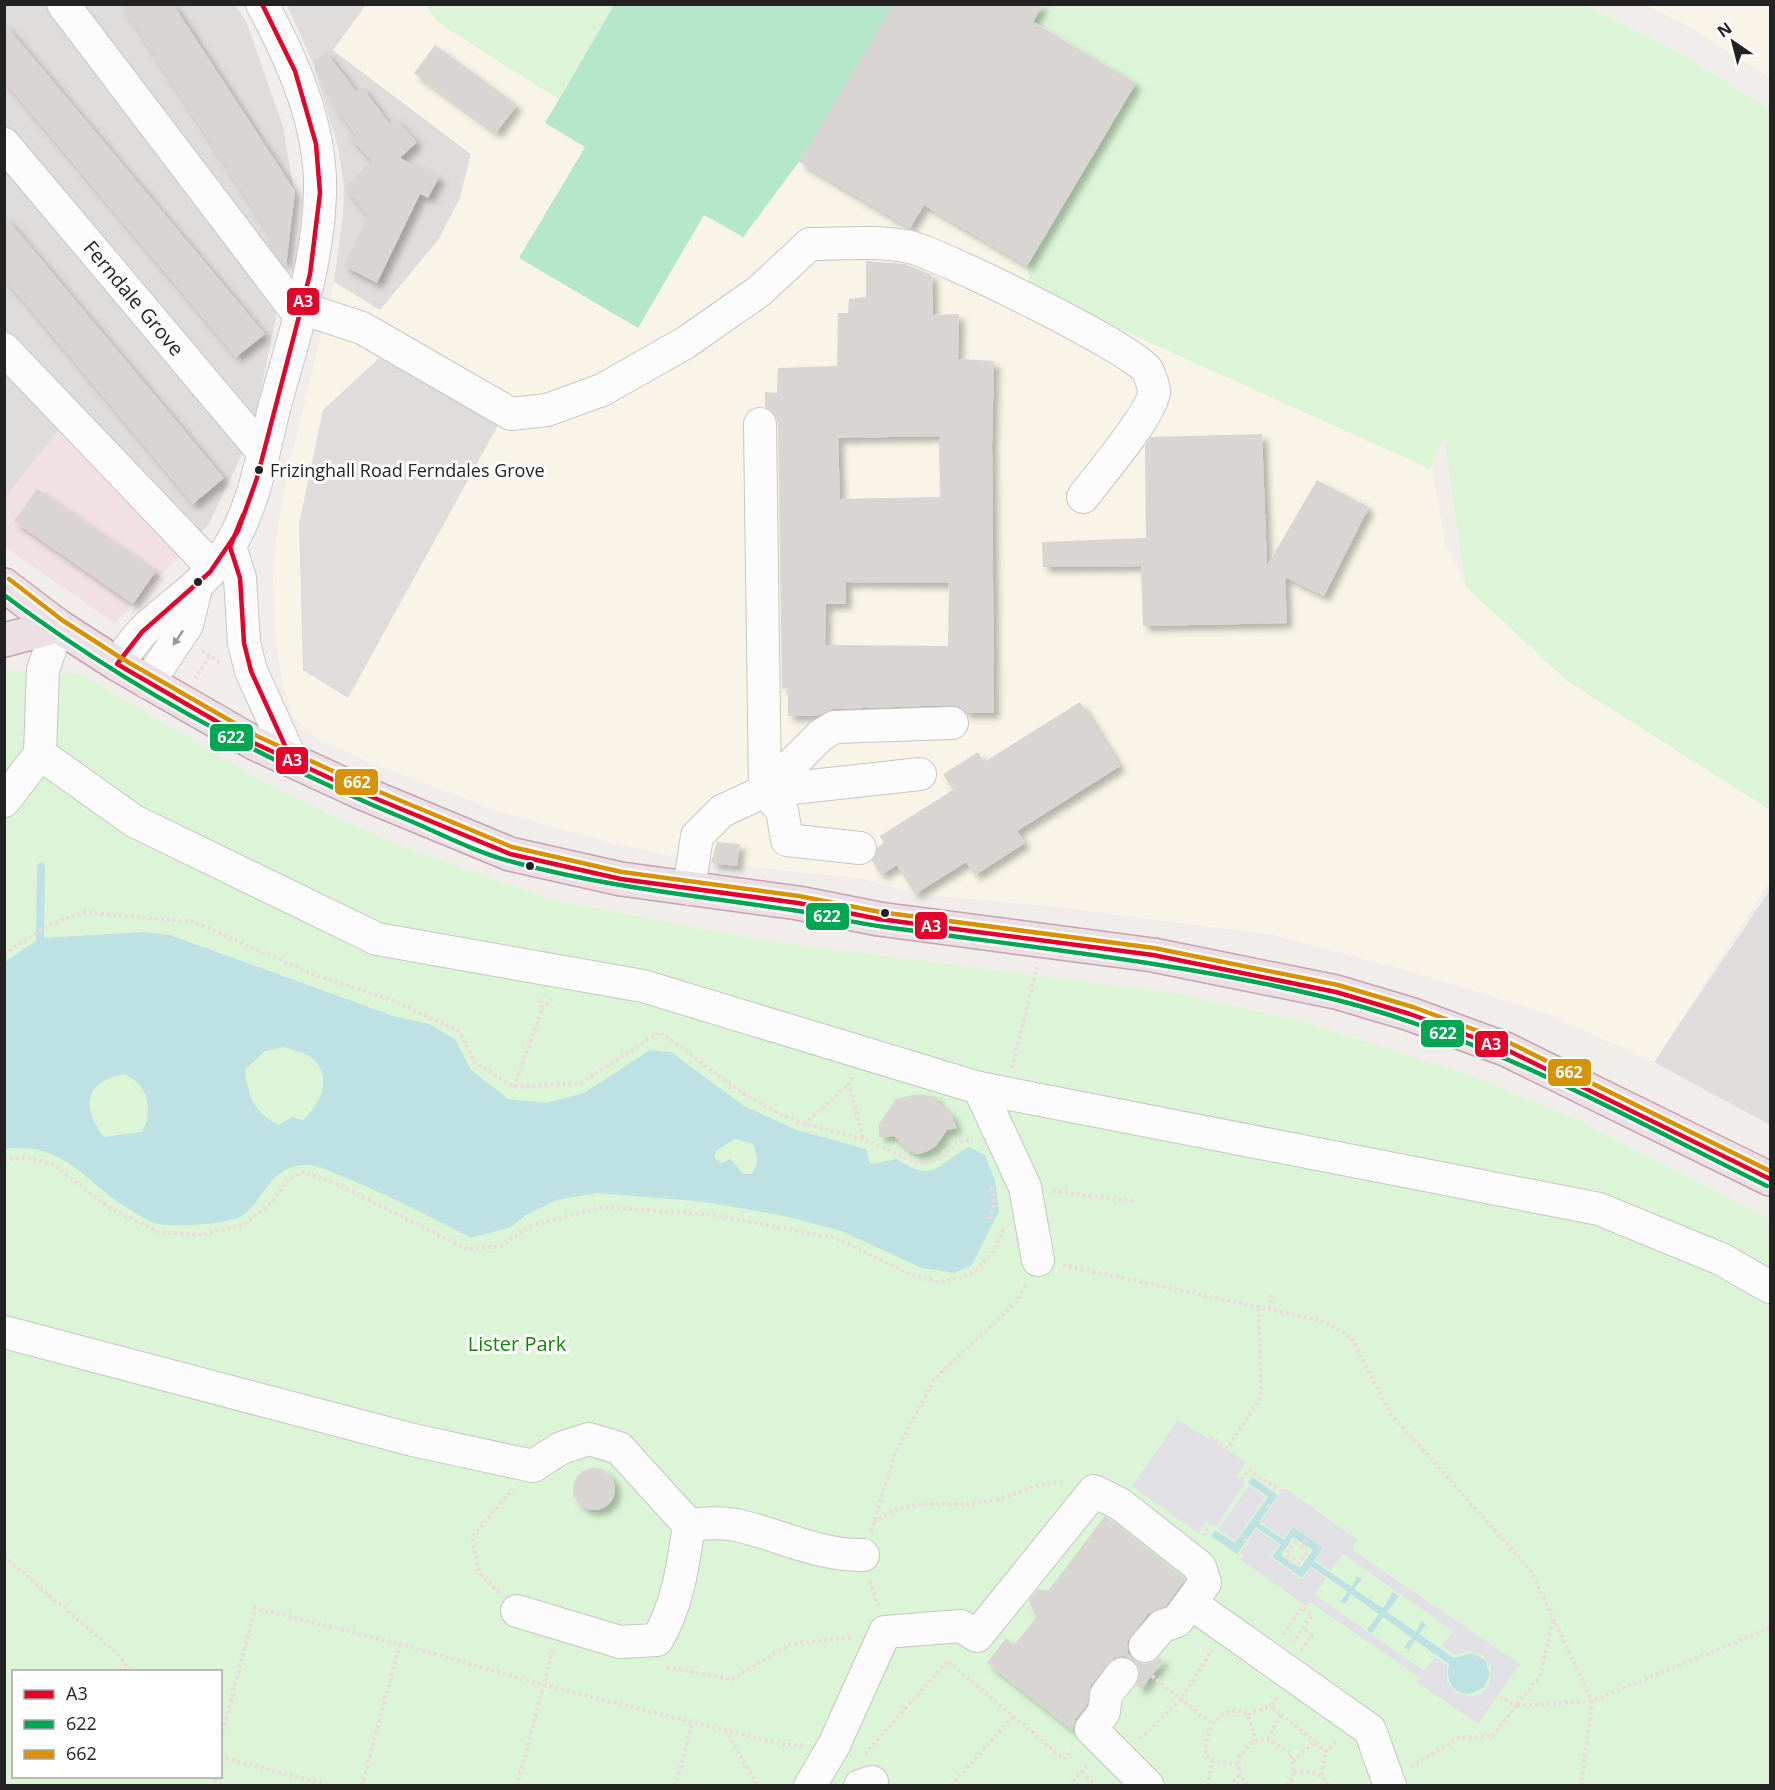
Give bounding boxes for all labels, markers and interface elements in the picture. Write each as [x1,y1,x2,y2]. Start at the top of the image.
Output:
north arrow [1703,12,1763,72]
text: N [1713,17,1736,42]
street label: Ferndale Grove [78,235,190,361]
line badge: A3 [286,287,320,316]
text: A3 [293,290,313,312]
place label: Frizinghall Road Ferndales Grove [270,458,545,482]
marker: Frizinghall Road Ferndales Grove [253,464,265,476]
unlabelled marker [192,576,204,588]
one-way arrow [173,630,184,646]
line badge: 622 [209,723,254,752]
text: 622 [217,726,245,748]
line badge: A3 [275,746,309,775]
text: A3 [282,749,302,771]
line badge: 662 [334,768,379,796]
text: 662 [343,771,371,793]
unlabelled marker [524,860,536,872]
line badge: 622 [805,902,850,931]
text: 622 [813,905,841,927]
unlabelled marker [879,907,891,919]
line badge: A3 [914,911,948,940]
text: A3 [921,915,941,937]
line badge: 622 [1420,1019,1465,1048]
text: 622 [1429,1022,1457,1044]
line badge: A3 [1474,1030,1509,1058]
text: A3 [1481,1033,1501,1055]
line badge: 662 [1547,1058,1592,1087]
text: 662 [1555,1061,1583,1083]
park label: Lister Park [468,1330,567,1357]
legend [12,1670,222,1778]
text: A3 [66,1681,88,1705]
text: 622 [66,1711,97,1735]
text: 662 [66,1741,97,1765]

